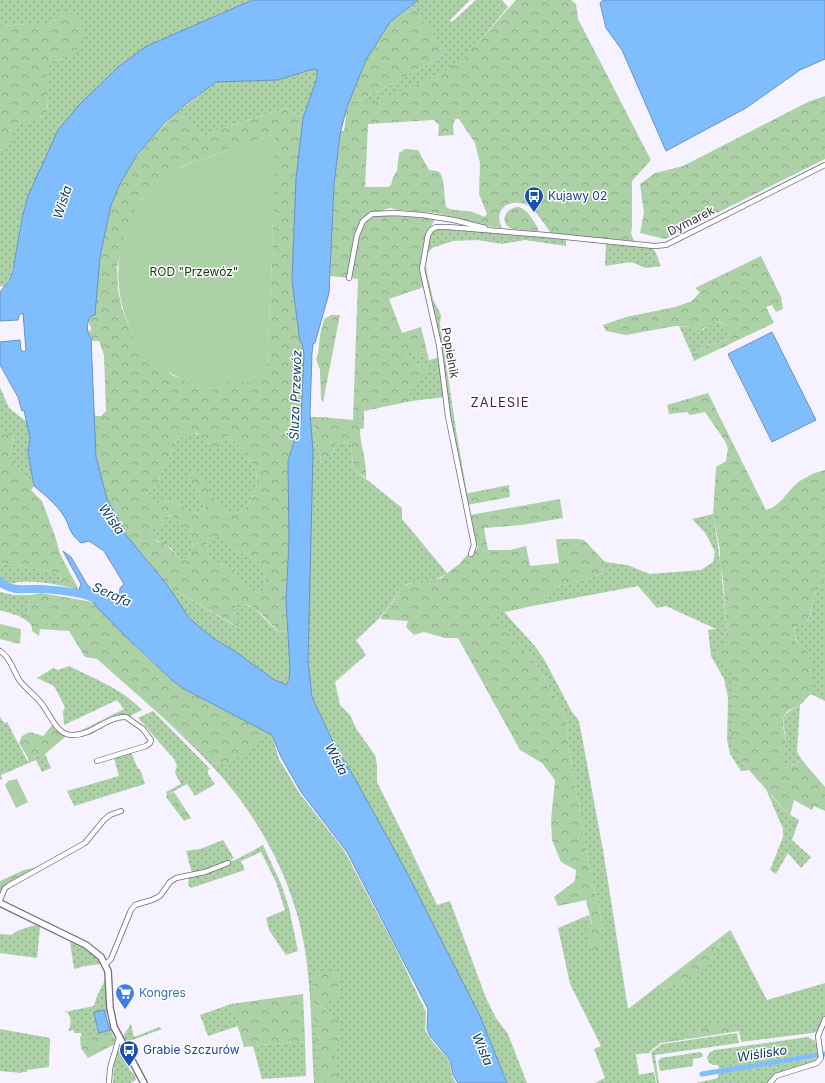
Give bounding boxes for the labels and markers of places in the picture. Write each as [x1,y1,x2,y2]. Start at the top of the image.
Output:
bus stop icon: Kujawy 02 [523,185,545,213]
place label: Kujawy 02 [548,188,607,203]
supermarket icon: Kongres [114,982,136,1010]
place label: Kongres [139,985,186,1000]
bus stop icon: Grabie Szczurów [118,1039,140,1067]
place label: Grabie Szczurów [143,1042,240,1057]

